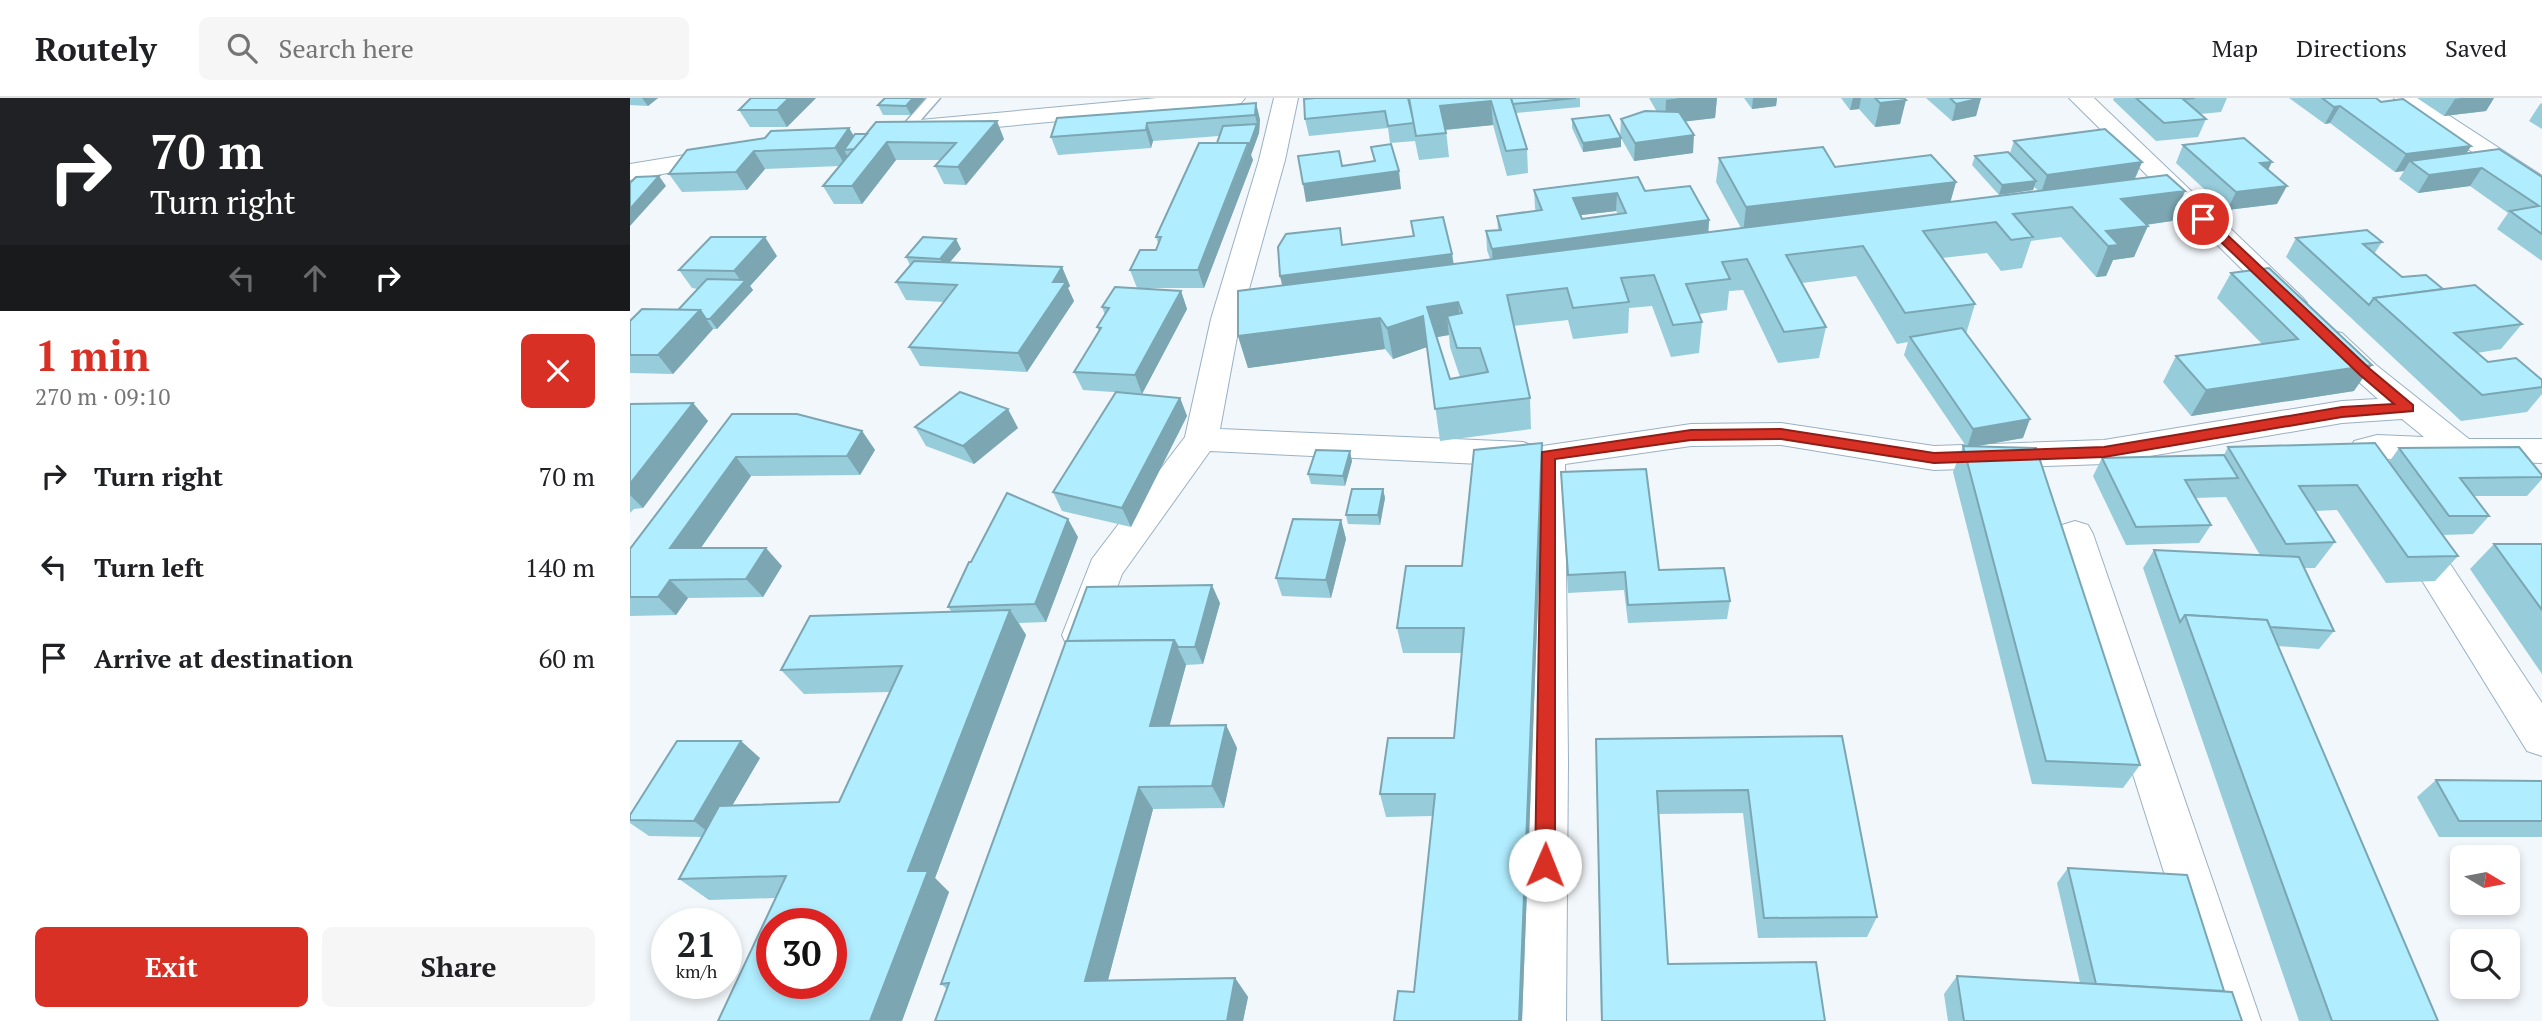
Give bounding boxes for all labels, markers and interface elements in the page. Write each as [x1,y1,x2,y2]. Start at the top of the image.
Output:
search box [199,17,689,80]
text: Routely [35,27,157,70]
icon: search [223,29,261,67]
text: Search here [279,31,414,65]
text: Map [2212,32,2258,64]
text: Directions [2296,32,2407,64]
text: Saved [2445,32,2507,64]
text: 70 m [150,118,264,183]
icon: right [35,126,126,217]
text: Turn right [150,181,296,223]
pin [2173,189,2233,249]
icon: arrive [2184,200,2222,238]
icon: left [223,259,261,297]
icon: ahead [296,259,334,297]
icon: right [369,259,407,297]
text: 1 min [35,327,150,383]
button: close [521,334,595,408]
text: 270 m · 09:10 [35,381,170,412]
icon: right [35,457,73,495]
text: Turn right [94,459,223,493]
text: 70 m [539,459,595,493]
icon: left [35,548,73,586]
text: Turn left [94,550,204,584]
text: 140 m [525,550,595,584]
icon: arrive [35,639,73,677]
text: Arrive at destination [94,641,353,675]
text: 60 m [539,641,595,675]
position arrow [1508,828,1582,902]
north arrow [2450,845,2520,915]
map controls [2450,845,2520,999]
speed limit sign: 30 [756,908,847,999]
text: 21 [677,921,716,967]
button: Exit [35,927,308,1007]
button: Share [322,927,595,1007]
button: search [2450,929,2520,999]
text: km/h [676,959,717,983]

